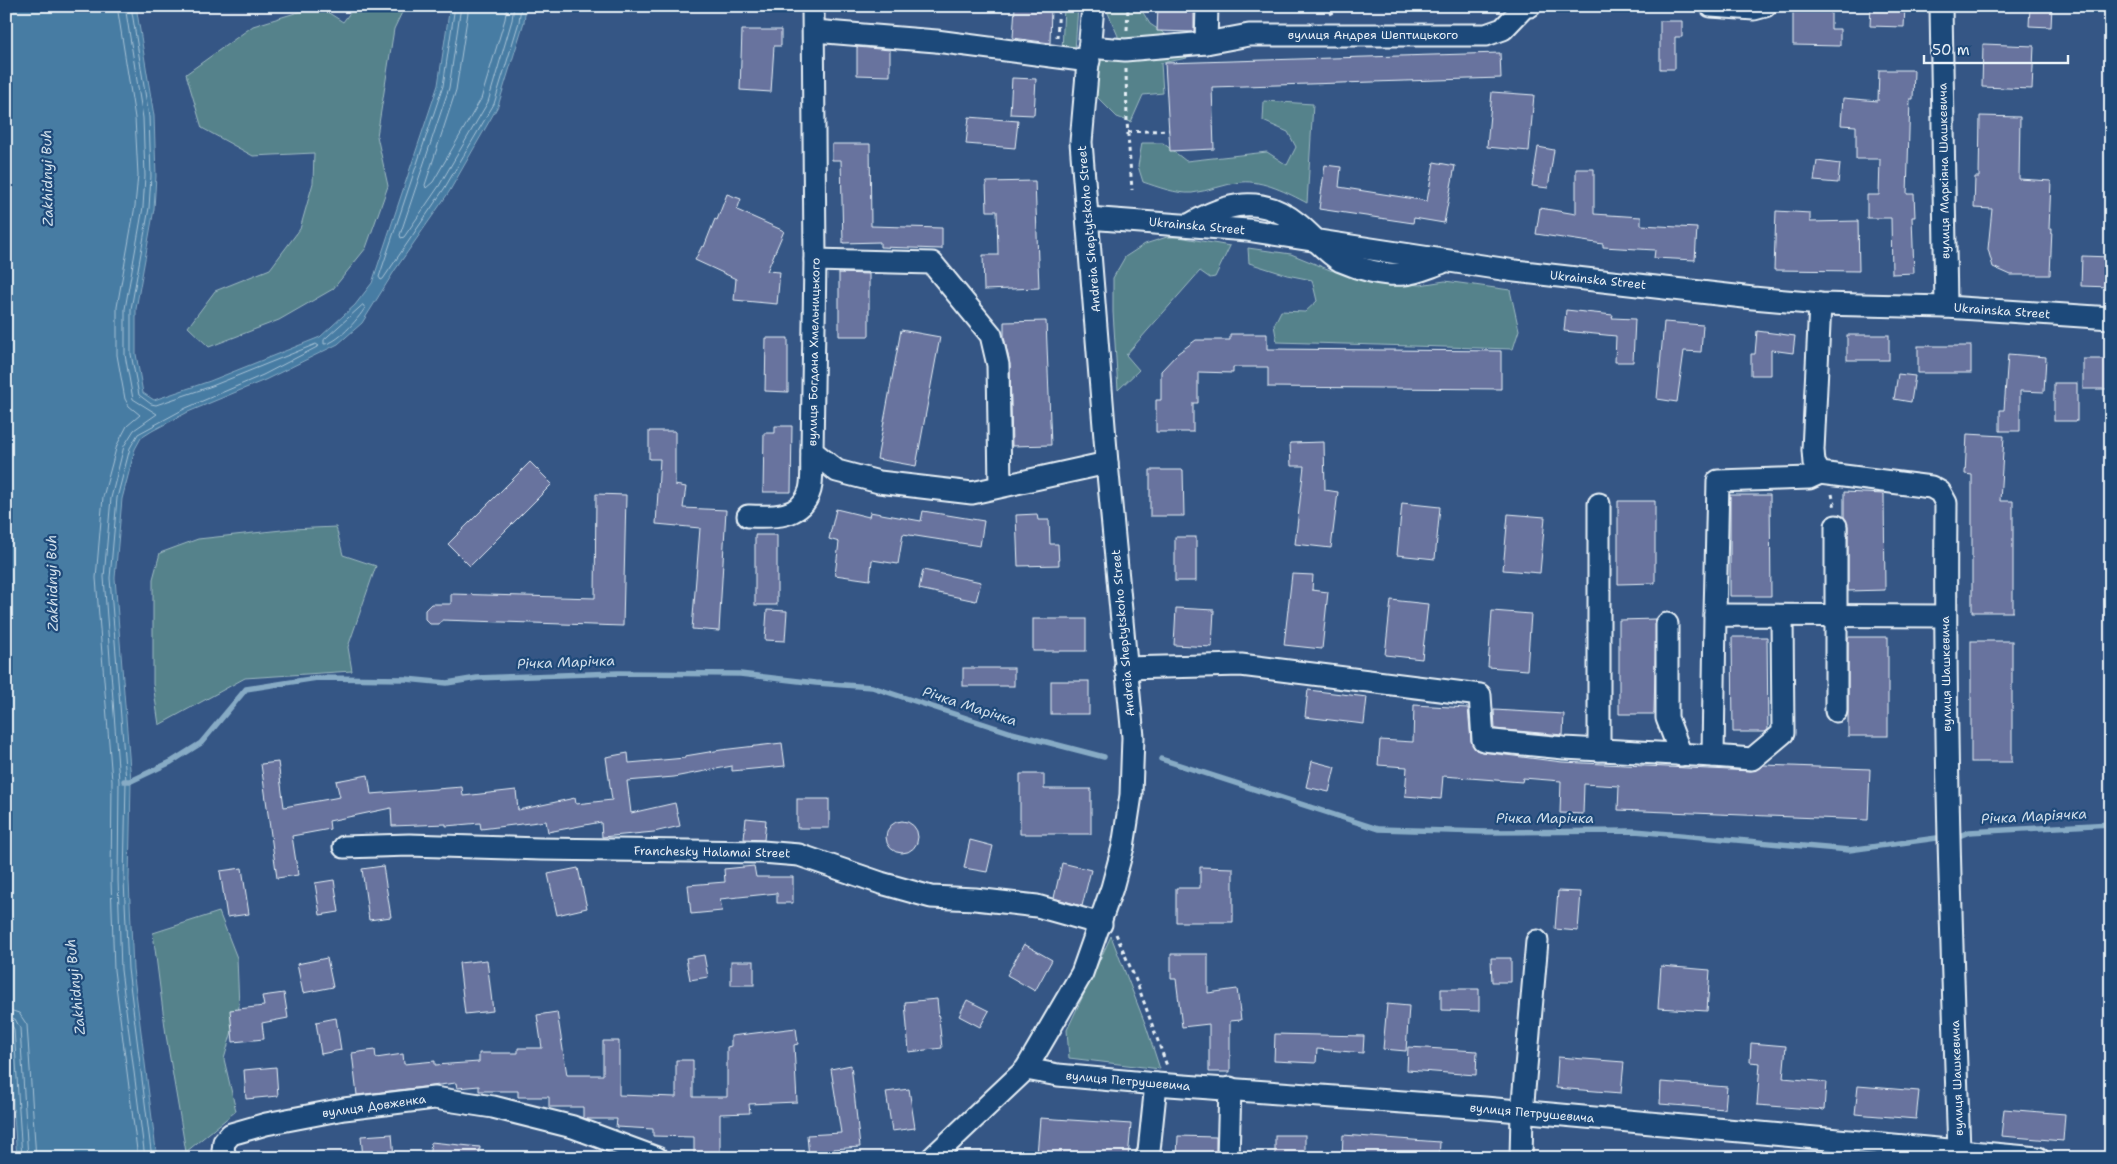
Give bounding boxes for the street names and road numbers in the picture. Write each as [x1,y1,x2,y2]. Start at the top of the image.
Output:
street label: вулиця Андрея Шептицького [1288,27,1458,43]
street label: вулиця Маркіяна Шашкевича [1934,82,1954,259]
street label: Andreia Sheptytskoho Street [1074,145,1104,313]
street label: Ukrainska Street [1148,214,1246,238]
street label: вулиця Богдана Хмельницького [804,258,824,446]
street label: Ukrainska Street [1549,267,1647,293]
street label: Ukrainska Street [1953,300,2051,322]
street label: Andreia Sheptytskoho Street [1108,549,1138,717]
street label: вулиця Шашкевича [1937,615,1955,732]
street label: Franchesky Halamai Street [634,843,790,861]
street label: вулиця Шашкевича [1947,1019,1967,1136]
street label: вулиця Петрушевича [1065,1068,1191,1094]
street label: вулиця Довженка [321,1091,427,1121]
street label: вулиця Петрушевича [1469,1100,1595,1126]

